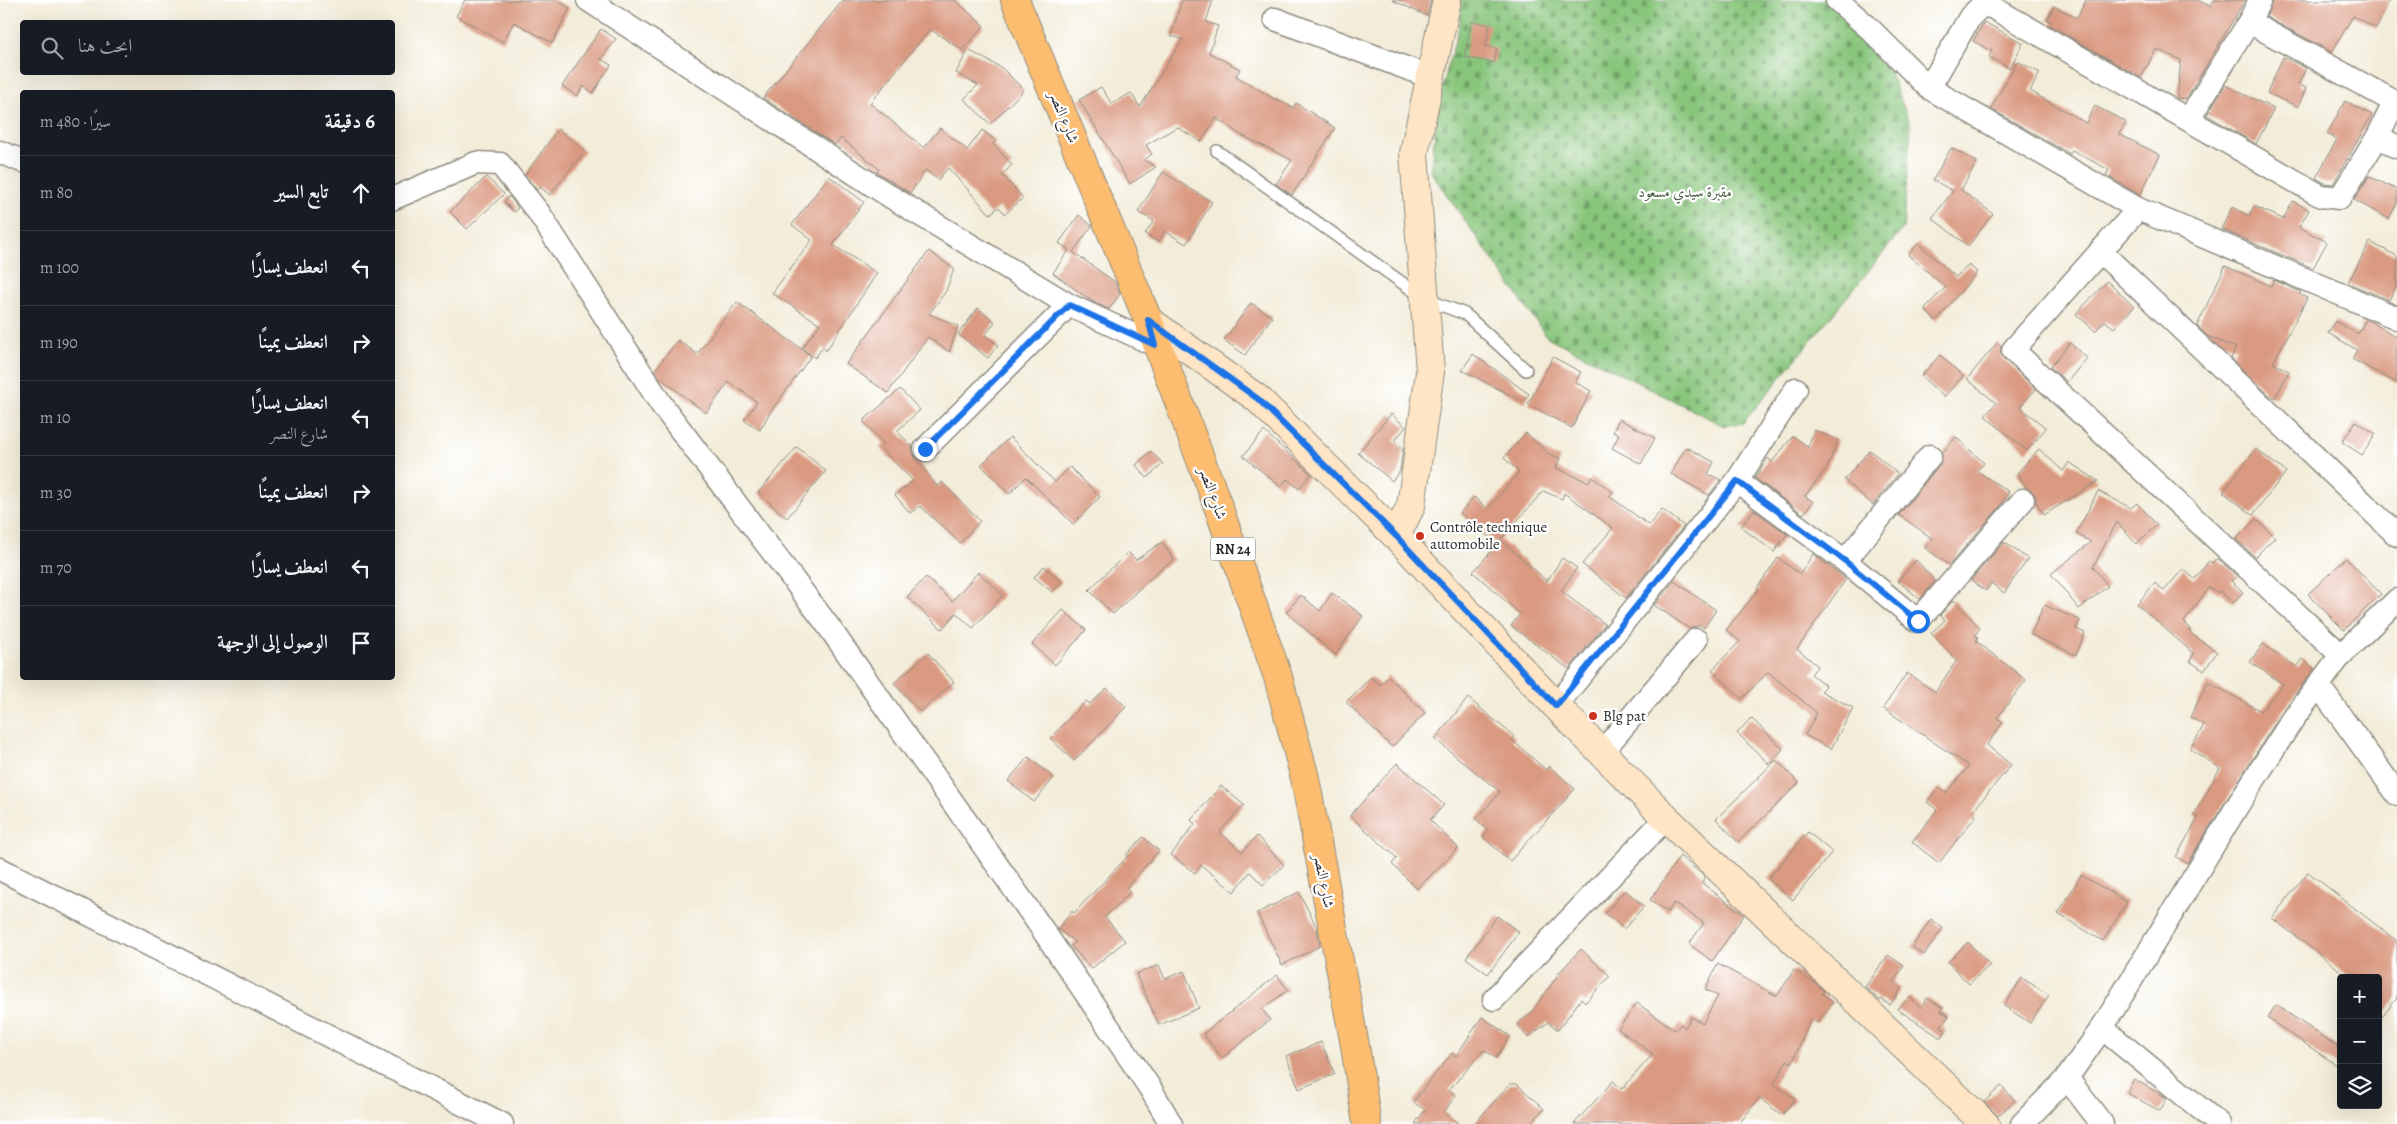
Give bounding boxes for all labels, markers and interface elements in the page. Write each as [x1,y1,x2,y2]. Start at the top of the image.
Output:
search box [20,20,395,75]
text: ابحث هنا [78,33,132,59]
icon: search [38,34,66,62]
street label: شارع النصر [1041,86,1083,147]
text: 6 دقيقة [325,107,375,135]
text: سيرًا · 480 m [40,111,111,133]
text: تابع السير [275,179,328,205]
icon: ahead [347,179,375,207]
text: 80 m [40,182,73,204]
park label: مقبرة سيدي مسعود [1638,182,1732,204]
text: انعطف يسارًا [251,254,328,280]
icon: left [347,254,375,282]
text: 100 m [40,257,79,279]
text: انعطف يمينًا [258,329,328,355]
icon: right [347,329,375,357]
text: 190 m [40,332,78,354]
text: انعطف يسارًا [251,390,328,416]
icon: left [347,404,375,432]
text: 10 m [40,407,71,429]
text: شارع النصر [270,423,328,445]
route end [914,438,937,461]
street label: شارع النصر [1191,462,1232,523]
text: انعطف يمينًا [258,479,328,505]
icon: right [347,479,375,507]
text: 30 m [40,482,72,504]
place label: Contrôle technique automobile [1430,517,1547,554]
marker: Contrôle technique automobile [1414,530,1426,542]
road number: RN 24 [1210,538,1256,560]
text: انعطف يسارًا [251,554,328,580]
icon: left [347,554,375,582]
text: 70 m [40,557,72,579]
route start [1907,610,1930,633]
text: الوصول إلى الوجهة [217,629,328,655]
icon: arrive [347,629,375,657]
place label: Blg pat [1603,706,1646,726]
marker: Blg pat [1587,710,1599,722]
street label: شارع النصر [1306,850,1339,910]
map controls [2337,974,2382,1109]
button: + [2337,974,2382,1019]
button: − [2337,1019,2382,1064]
button: layers [2337,1064,2382,1109]

